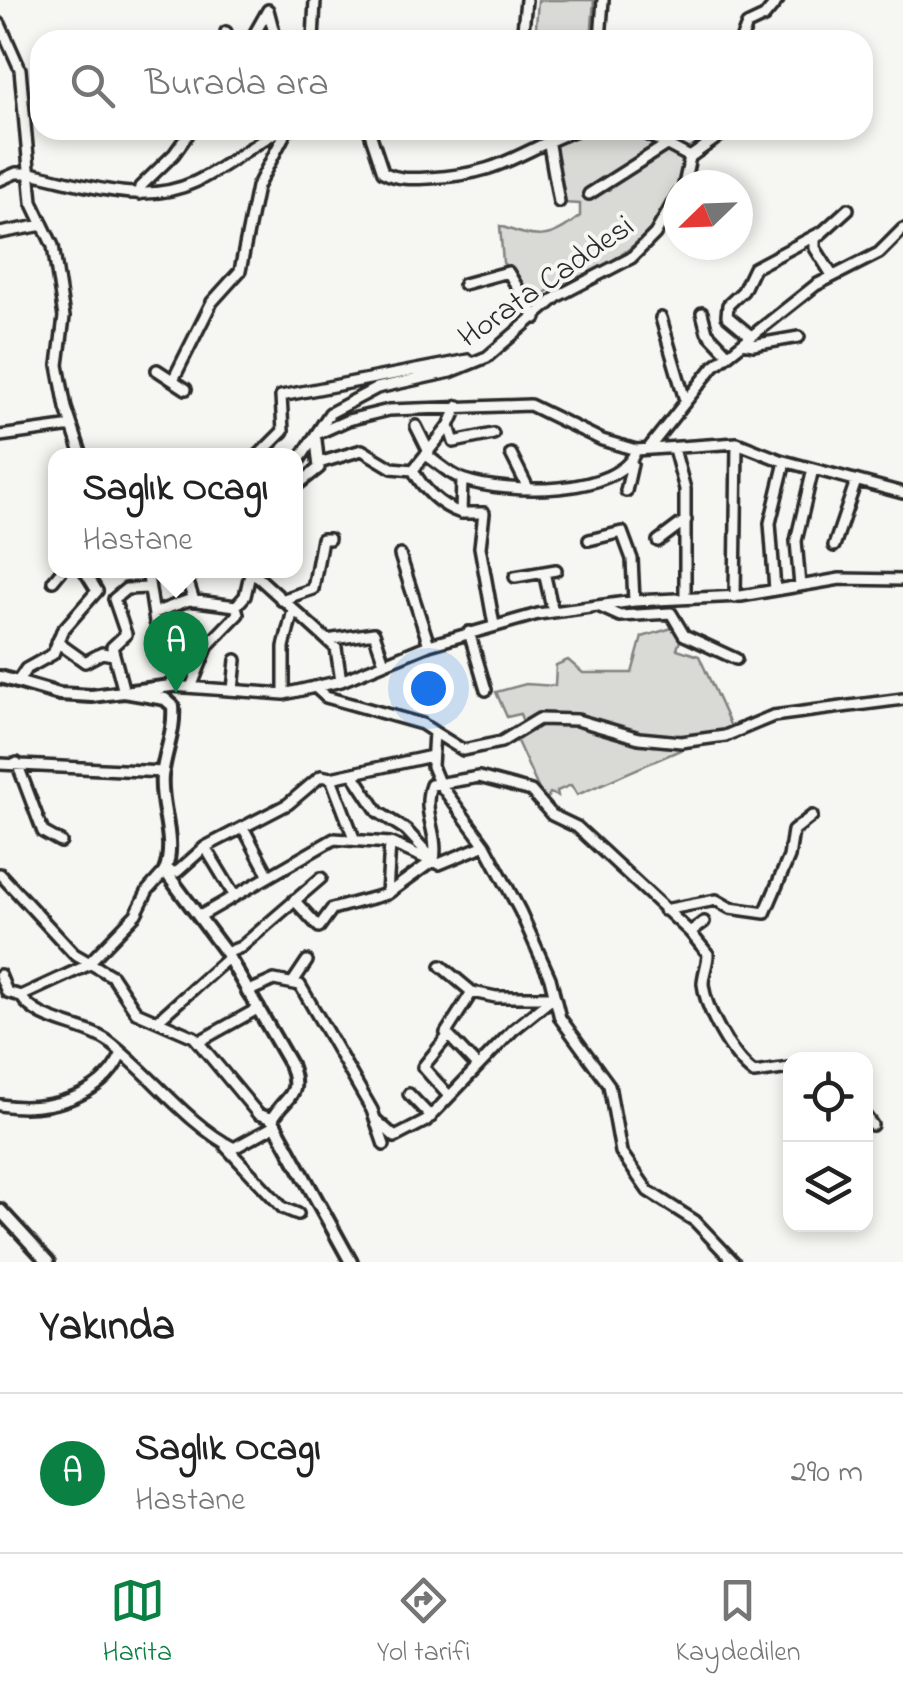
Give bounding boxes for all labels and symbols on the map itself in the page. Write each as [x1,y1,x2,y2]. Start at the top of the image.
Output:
north arrow [663,170,753,260]
street label: Horata Caddesi [449,205,645,361]
pin: A [144,610,208,693]
your location [403,663,454,714]

